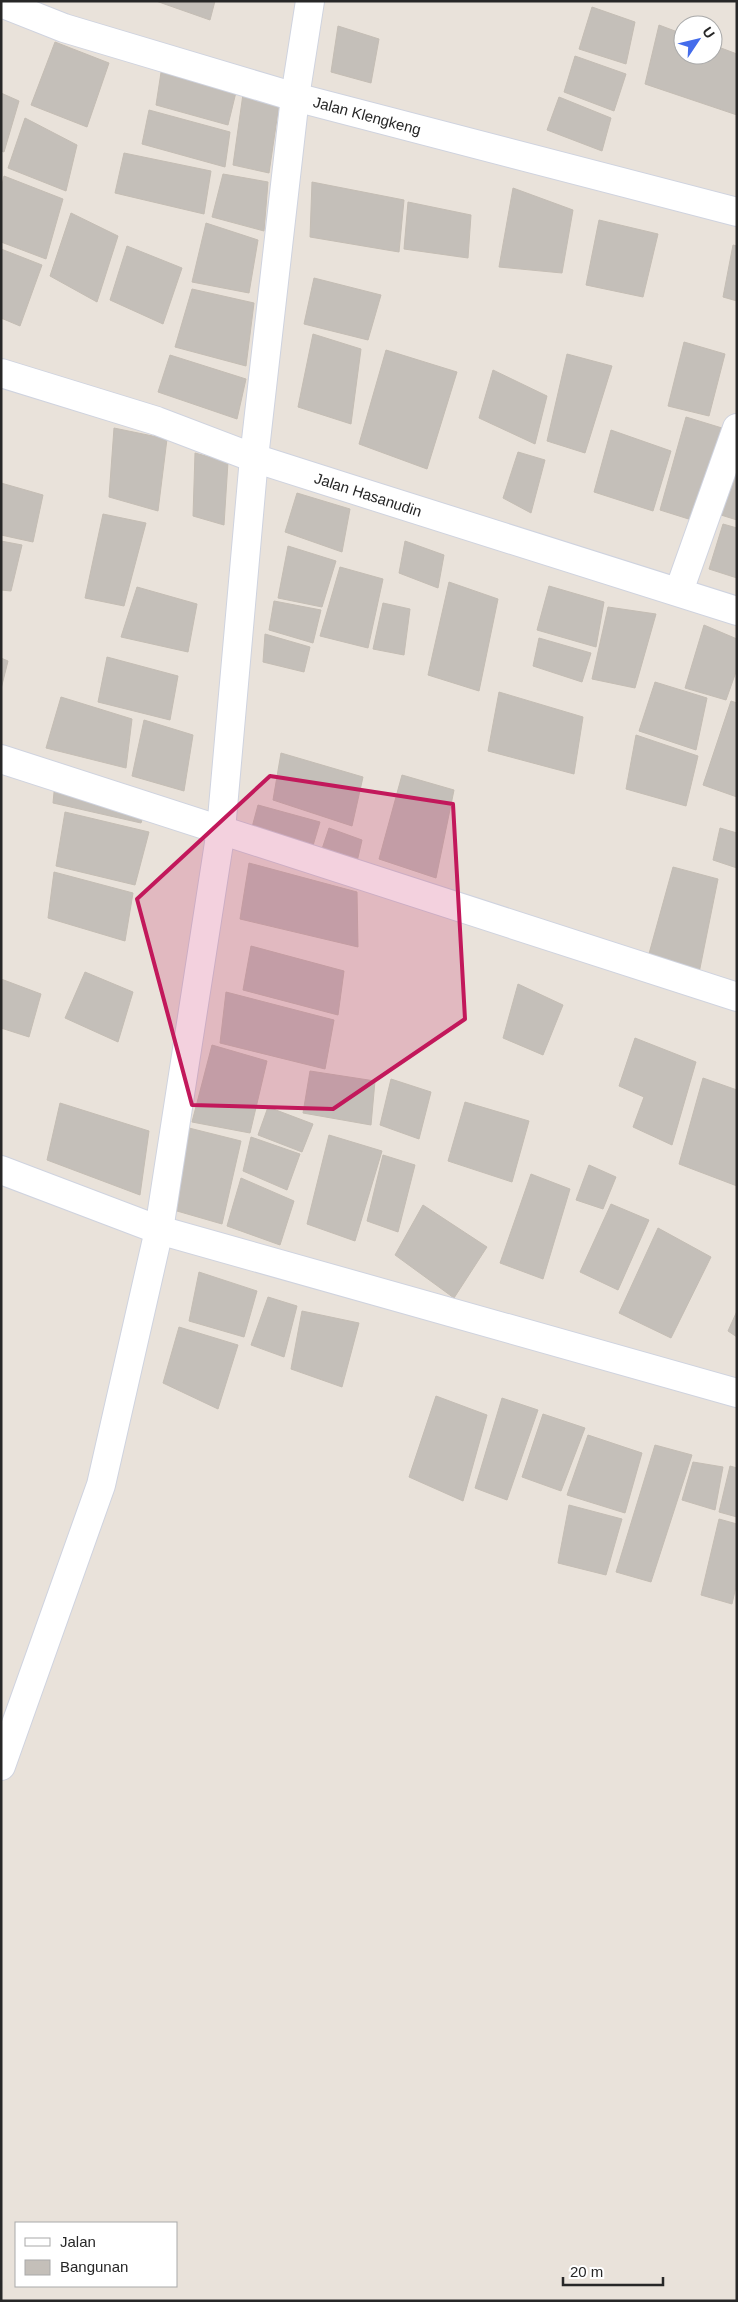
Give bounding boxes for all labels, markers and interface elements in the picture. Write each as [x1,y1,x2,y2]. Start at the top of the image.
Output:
north arrow [673,15,723,65]
text: U [699,24,718,41]
street label: Jalan Klengkeng [311,93,423,138]
street label: Jalan Hasanudin [312,469,424,520]
legend [15,2222,178,2287]
text: Jalan [60,2233,96,2250]
scale bar [563,2254,663,2286]
text: Bangunan [60,2258,128,2275]
text: 20 m [570,2263,603,2280]

